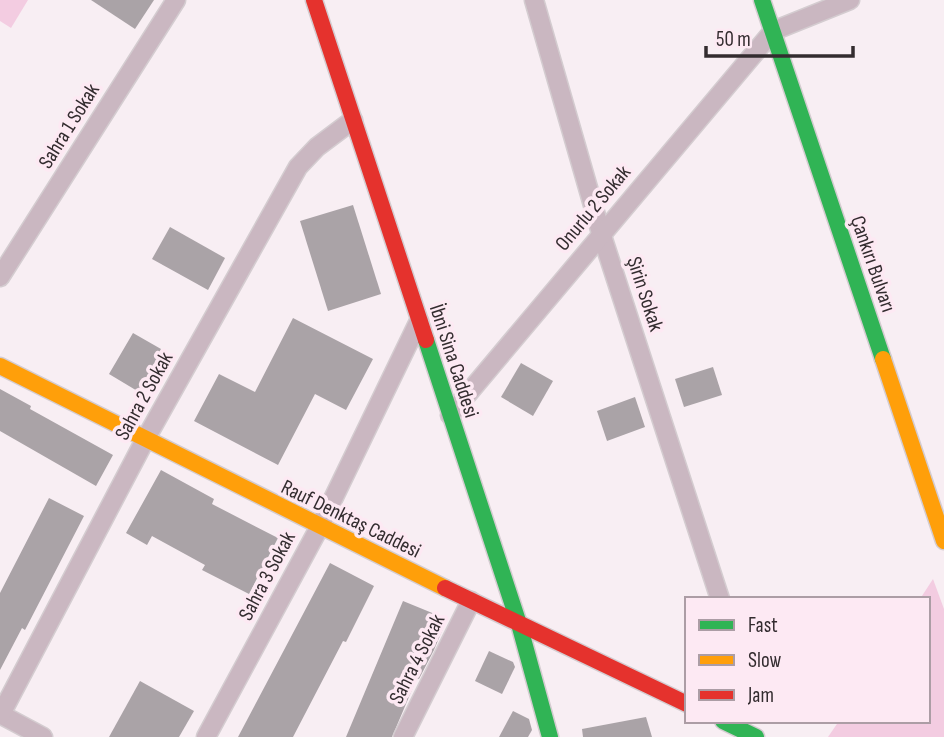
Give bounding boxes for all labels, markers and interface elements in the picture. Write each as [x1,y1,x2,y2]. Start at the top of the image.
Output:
scale bar [706,14,853,58]
text: 50 m [716,27,751,52]
street label: Sahra 1 Sokak [33,79,105,173]
street label: Onurlu 2 Sokak [550,160,636,256]
street label: Çankırı Bulvarı [845,213,901,315]
street label: Şirin Sokak [621,254,669,334]
street label: İbni Sina Caddesi [424,301,484,421]
street label: Sahra 2 Sokak [110,348,178,444]
street label: Rauf Denktaş Caddesi [277,474,425,564]
street label: Sahra 3 Sokak [233,527,301,625]
legend [685,597,930,723]
street label: Sahra 4 Sokak [384,610,450,708]
text: Fast [748,613,778,638]
text: Slow [748,648,782,673]
text: Jam [747,683,774,708]

